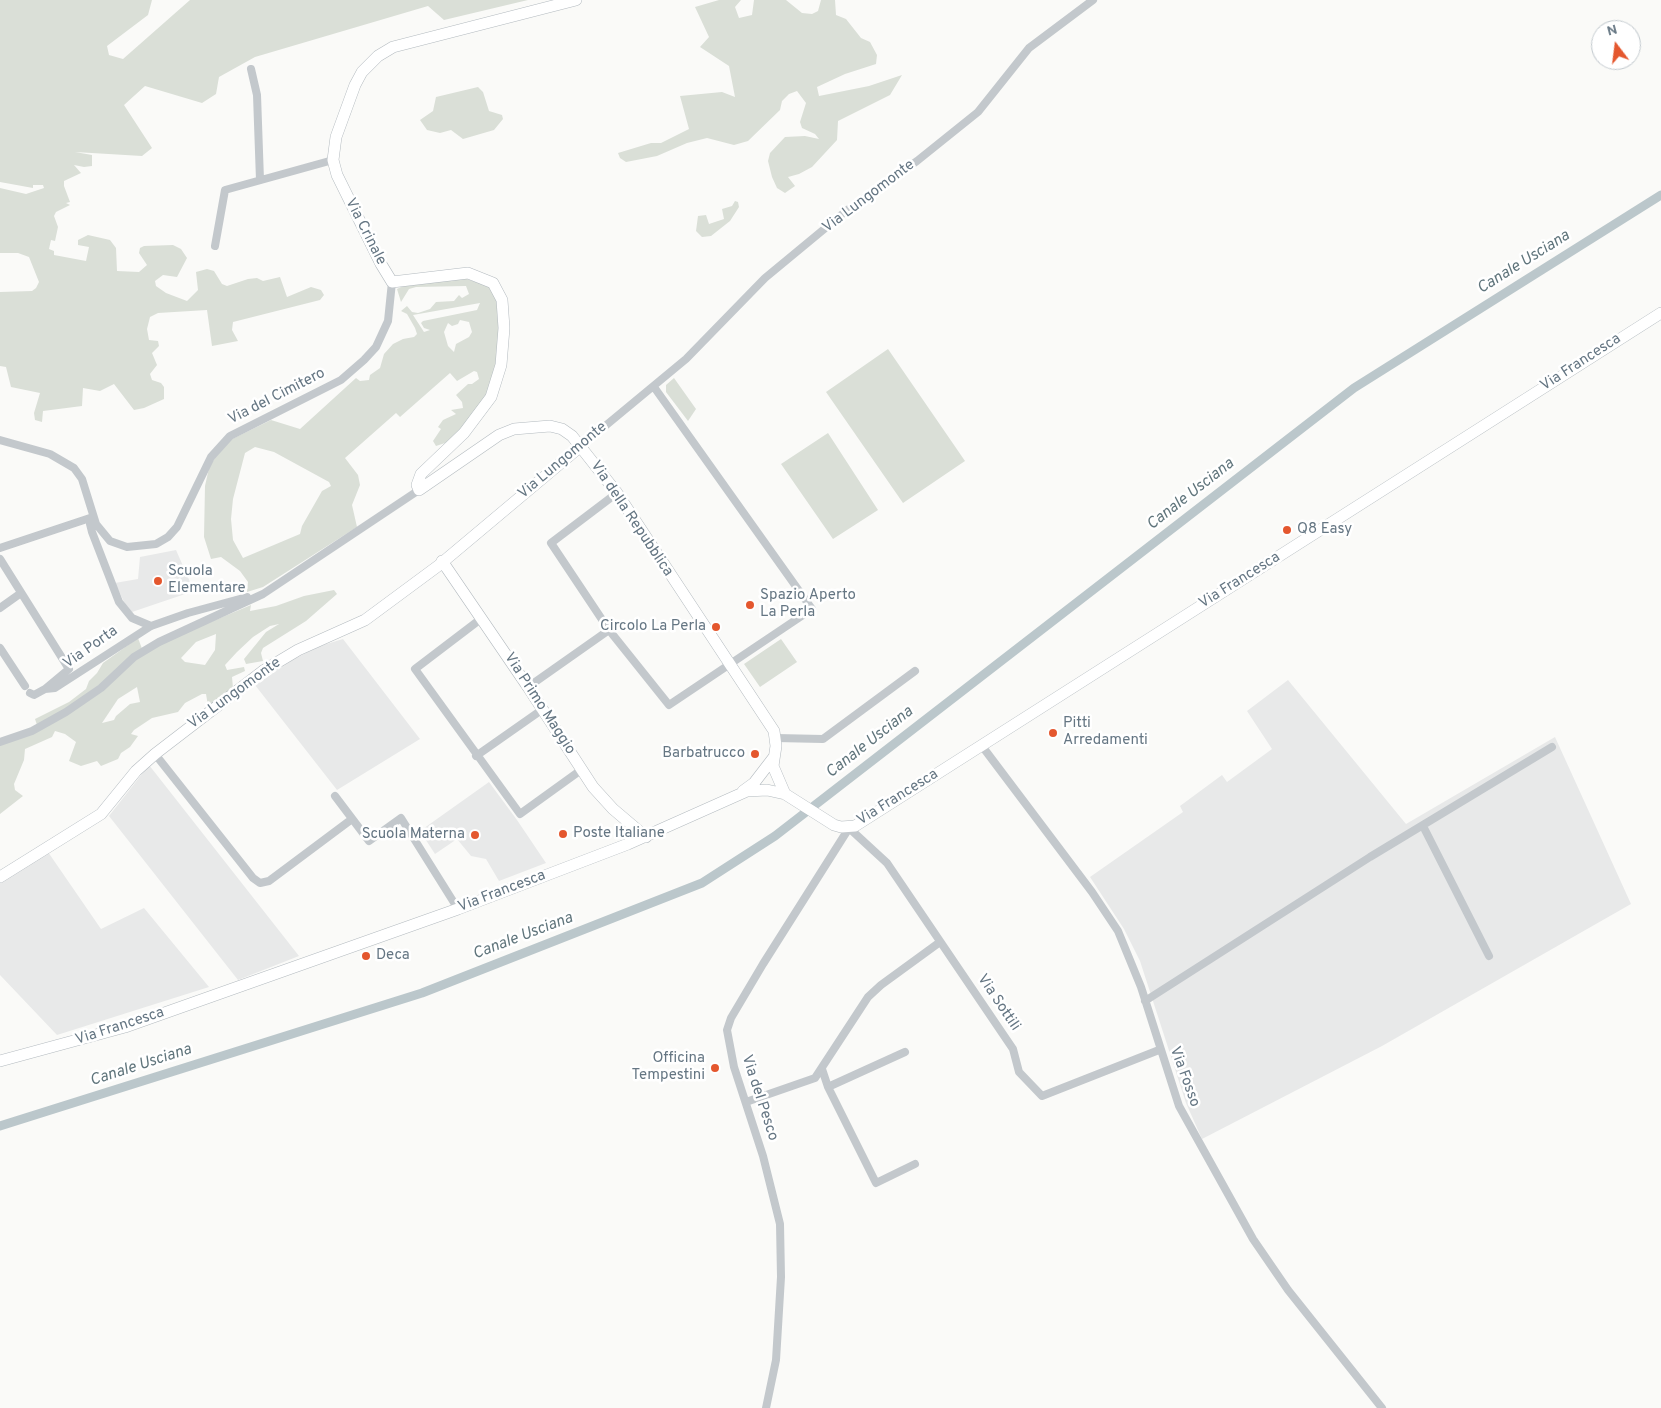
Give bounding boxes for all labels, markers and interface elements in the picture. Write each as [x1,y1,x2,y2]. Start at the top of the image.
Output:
north arrow [1591,20,1641,70]
text: N [1605,21,1619,41]
street label: Via Lungomonte [820,157,918,237]
street label: Via Crinale [340,196,390,268]
water label: Canale Usciana [1474,227,1574,299]
street label: Via Francesca [1537,330,1625,396]
street label: Via del Cimitero [225,365,329,429]
street label: Via Lungomonte [515,419,611,503]
water label: Canale Usciana [1144,455,1238,535]
street label: Via della Repubblica [586,458,676,580]
place label: Q8 Easy [1297,521,1352,539]
marker: Q8 Easy [1281,524,1293,536]
street label: Via Francesca [1196,549,1284,613]
place label: Scuola Elementare [168,563,246,598]
marker: Scuola Elementare [152,575,164,587]
place label: Spazio Aperto La Perla [760,587,856,622]
marker: Spazio Aperto La Perla [744,599,756,611]
place label: Circolo La Perla [600,618,706,636]
marker: Circolo La Perla [710,621,722,633]
street label: Via Porta [60,623,122,673]
street label: Via Primo Maggio [499,650,579,758]
street label: Via Lungomonte [185,654,285,734]
water label: Canale Usciana [823,703,917,783]
place label: Pitti Arredamenti [1063,715,1148,750]
marker: Pitti Arredamenti [1047,727,1059,739]
place label: Barbatrucco [662,745,745,763]
marker: Barbatrucco [749,748,761,760]
street label: Via Francesca [854,766,942,830]
place label: Poste Italiane [573,825,665,843]
place label: Scuola Materna [362,826,465,844]
marker: Poste Italiane [557,828,569,840]
marker: Scuola Materna [469,829,481,841]
street label: Via Francesca [456,867,548,917]
water label: Canale Usciana [470,909,576,965]
place label: Deca [376,947,410,965]
marker: Deca [360,950,372,962]
street label: Via Sottili [973,971,1023,1035]
street label: Via Francesca [73,1004,167,1050]
water label: Canale Usciana [88,1041,194,1091]
street label: Via Fosso [1165,1044,1203,1110]
place label: Officina Tempestini [632,1050,705,1085]
street label: Via del Pesco [737,1053,781,1143]
marker: Officina Tempestini [709,1062,721,1074]

